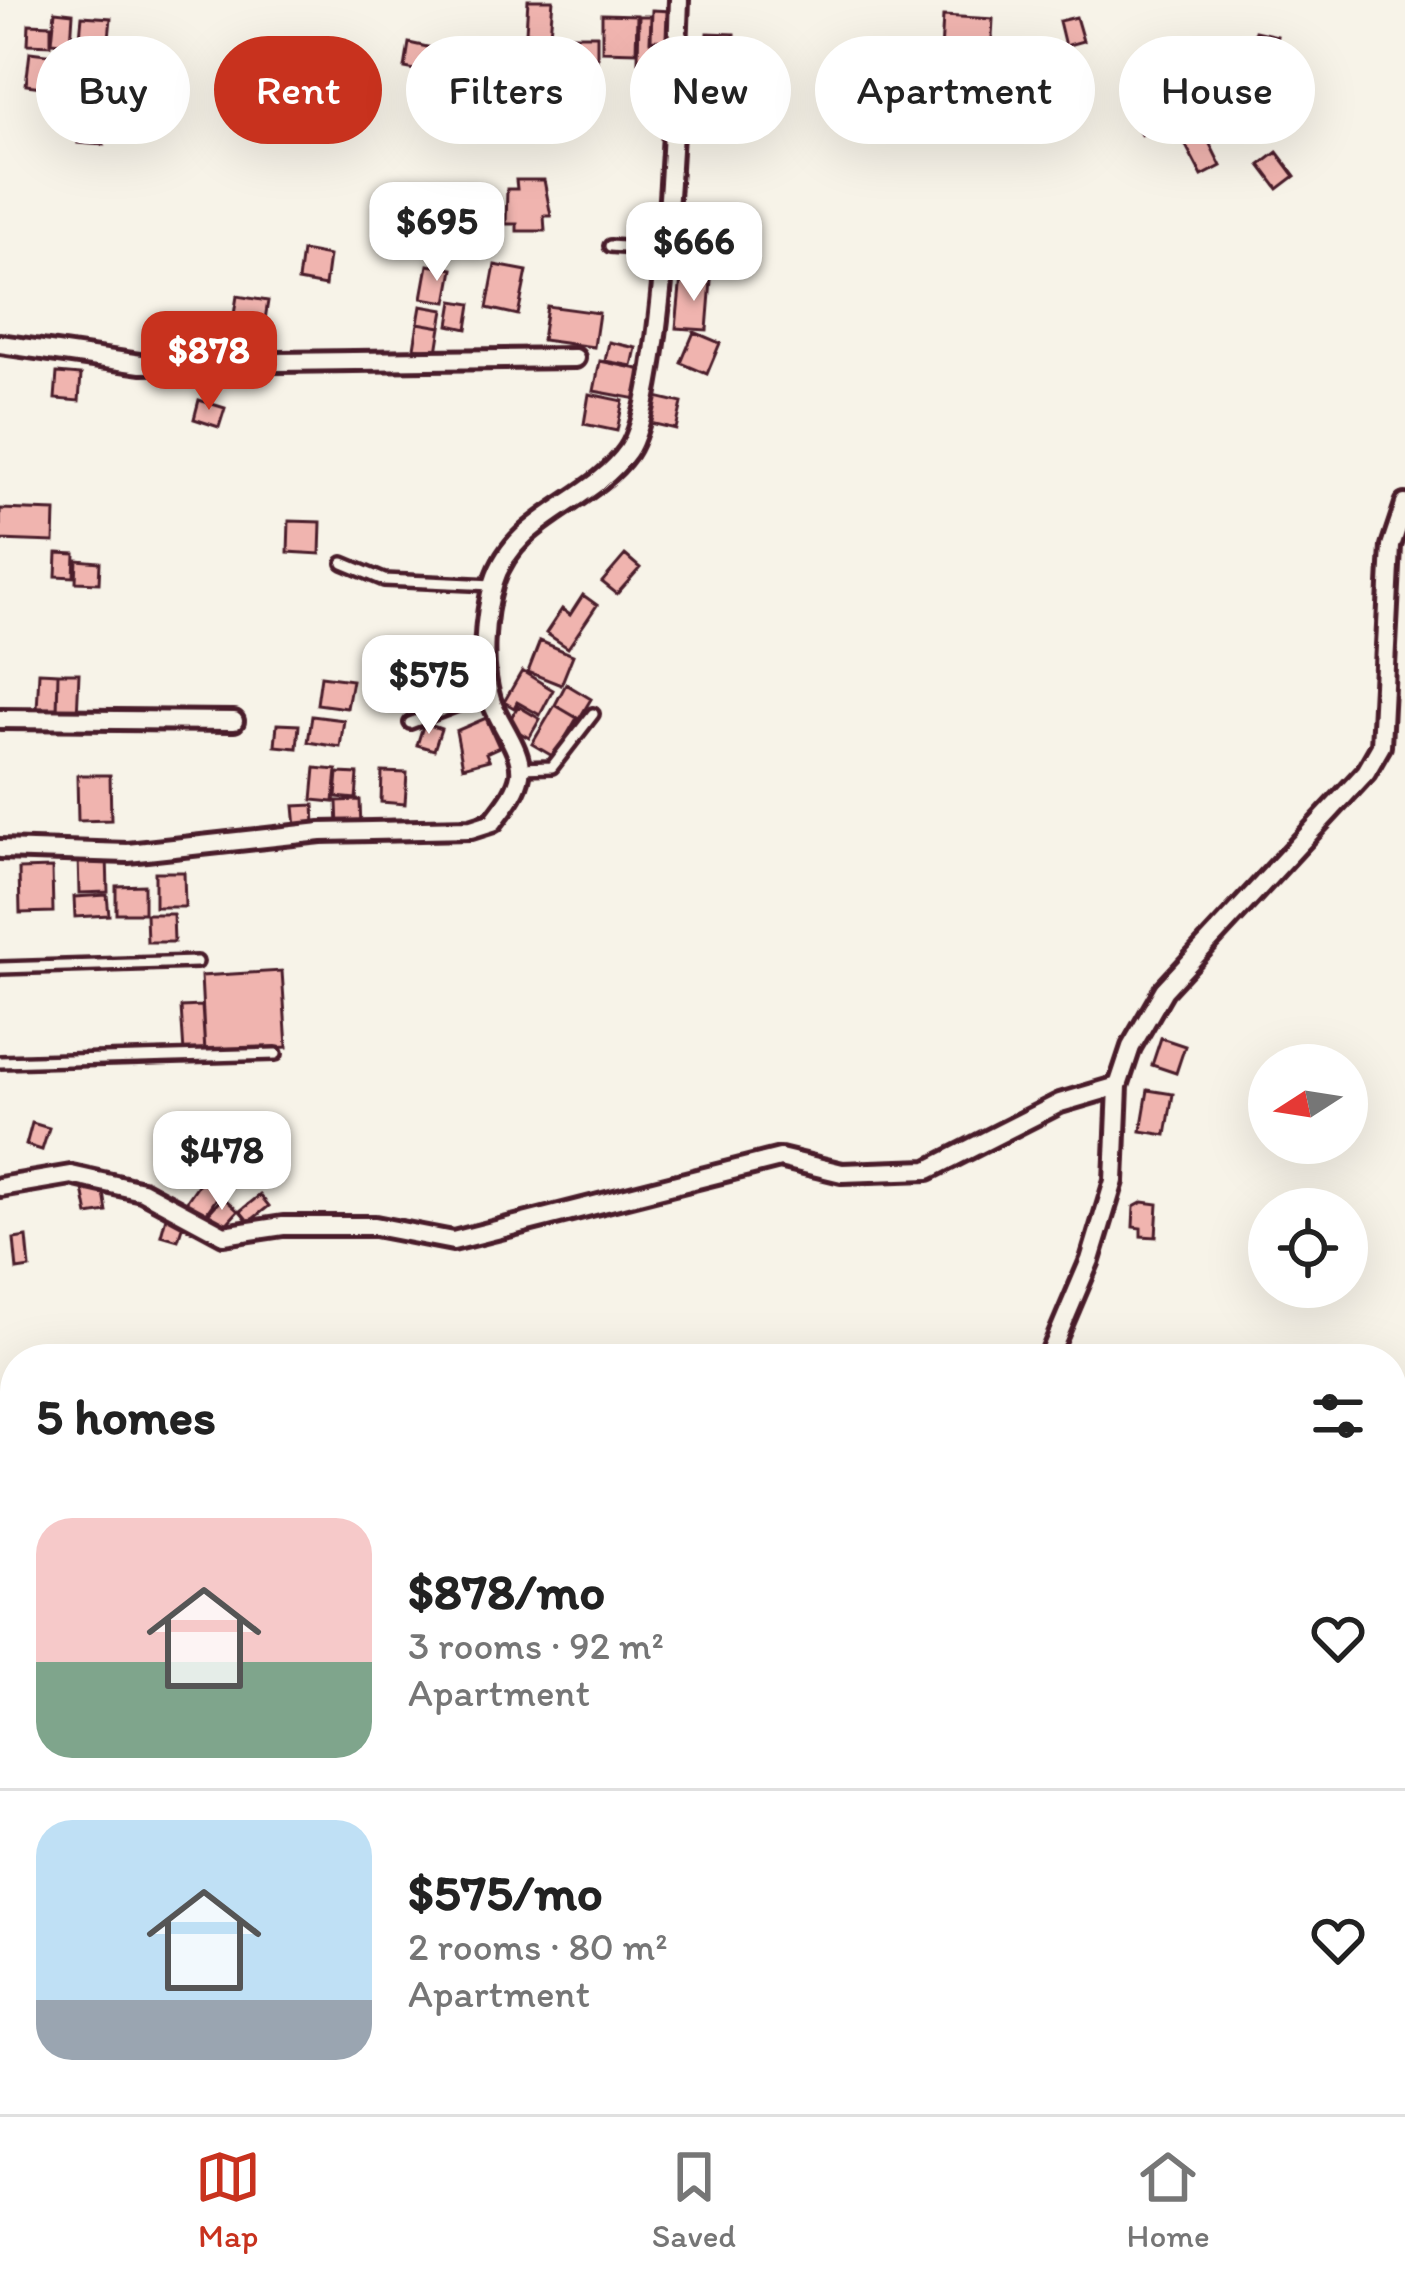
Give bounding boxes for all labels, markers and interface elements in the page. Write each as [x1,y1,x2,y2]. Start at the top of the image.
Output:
chip: Buy [36,36,190,144]
chip: Rent [214,36,382,144]
chip: Filters [406,36,606,144]
chip: New [630,36,791,144]
chip: Apartment [815,36,1095,144]
chip: House [1119,36,1315,144]
pin: $695 [366,182,508,284]
text: $695 [396,197,478,244]
pin: $666 [623,202,765,304]
text: $666 [653,217,735,264]
pin: $878 [138,311,280,413]
text: $878 [168,326,250,373]
pin: $575 [358,635,500,737]
text: $575 [389,650,469,697]
north arrow [1248,1044,1368,1164]
map controls [1248,1044,1368,1308]
pin: $478 [151,1111,293,1213]
text: $478 [180,1126,264,1173]
button: locate [1248,1188,1368,1308]
icon: filters [1305,1383,1371,1449]
text: 5 homes [36,1386,216,1447]
text: $878/mo [408,1561,605,1622]
icon: home [132,1566,276,1710]
icon: heart [1305,1605,1371,1671]
text: 3 rooms · 92 m² [408,1622,664,1669]
text: Apartment [408,1669,590,1716]
text: $575/mo [408,1862,603,1923]
icon: home [132,1868,276,2012]
icon: heart [1305,1907,1371,1973]
text: 2 rooms · 80 m² [408,1923,668,1970]
text: Apartment [408,1970,590,2017]
tab: Map [195,2144,261,2255]
tab: Saved [652,2144,736,2255]
tab: Home [1127,2144,1210,2255]

